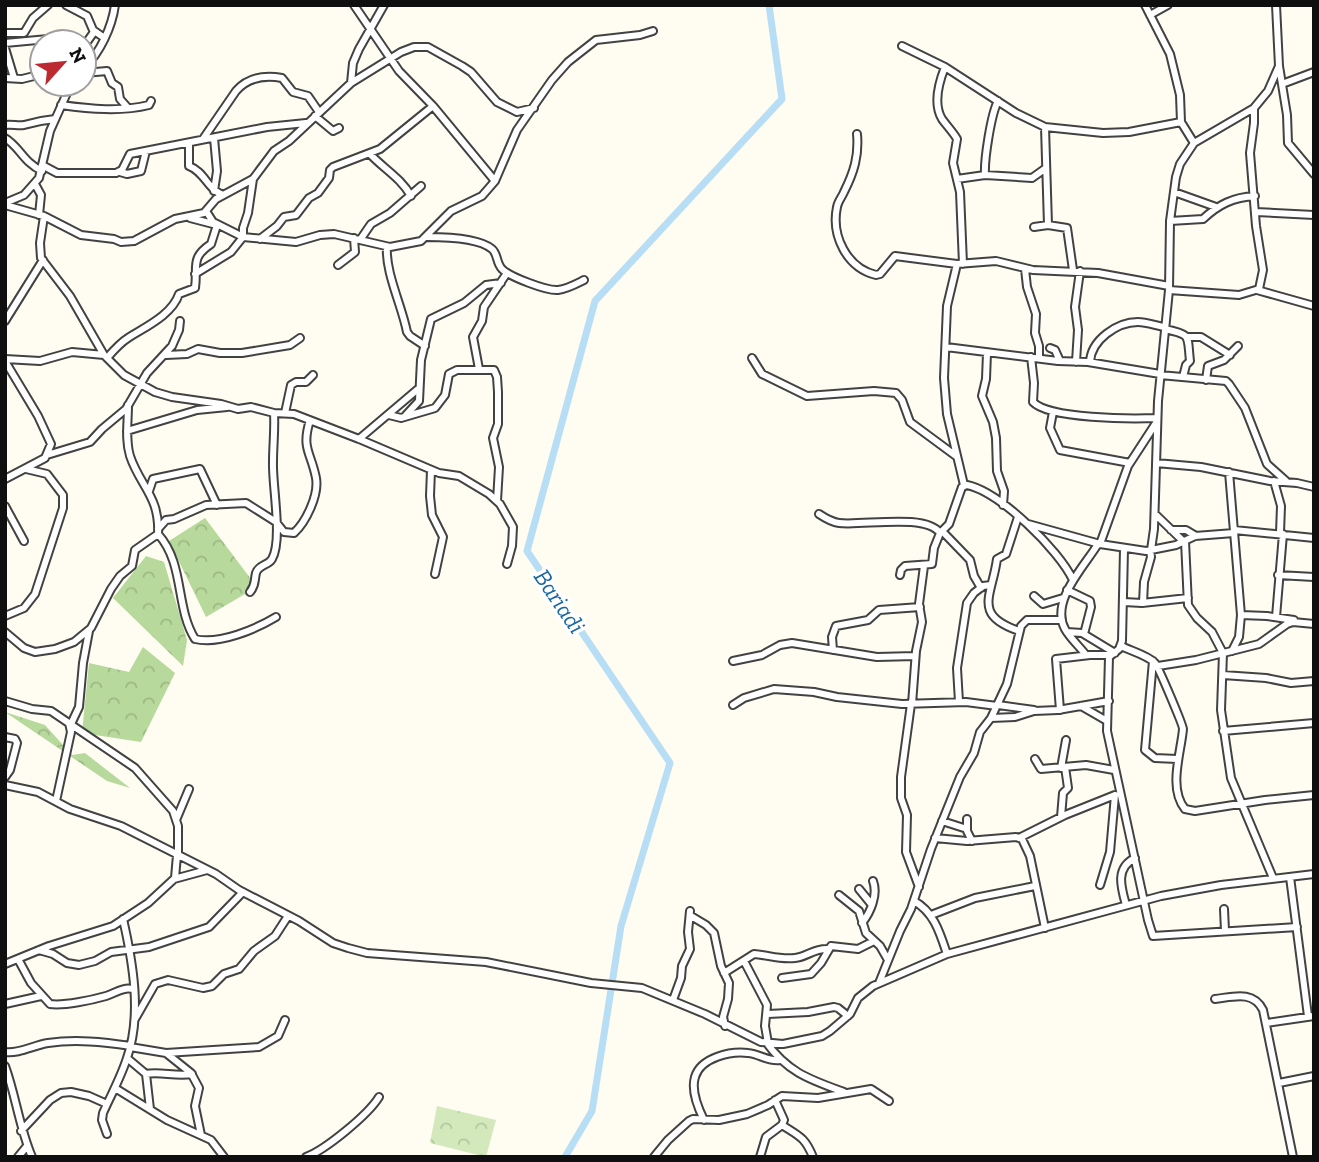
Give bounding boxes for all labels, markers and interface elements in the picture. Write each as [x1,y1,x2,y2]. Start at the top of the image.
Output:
north arrow [28,28,98,98]
text: N [64,44,91,67]
water label: Bariadi [528,563,592,639]

